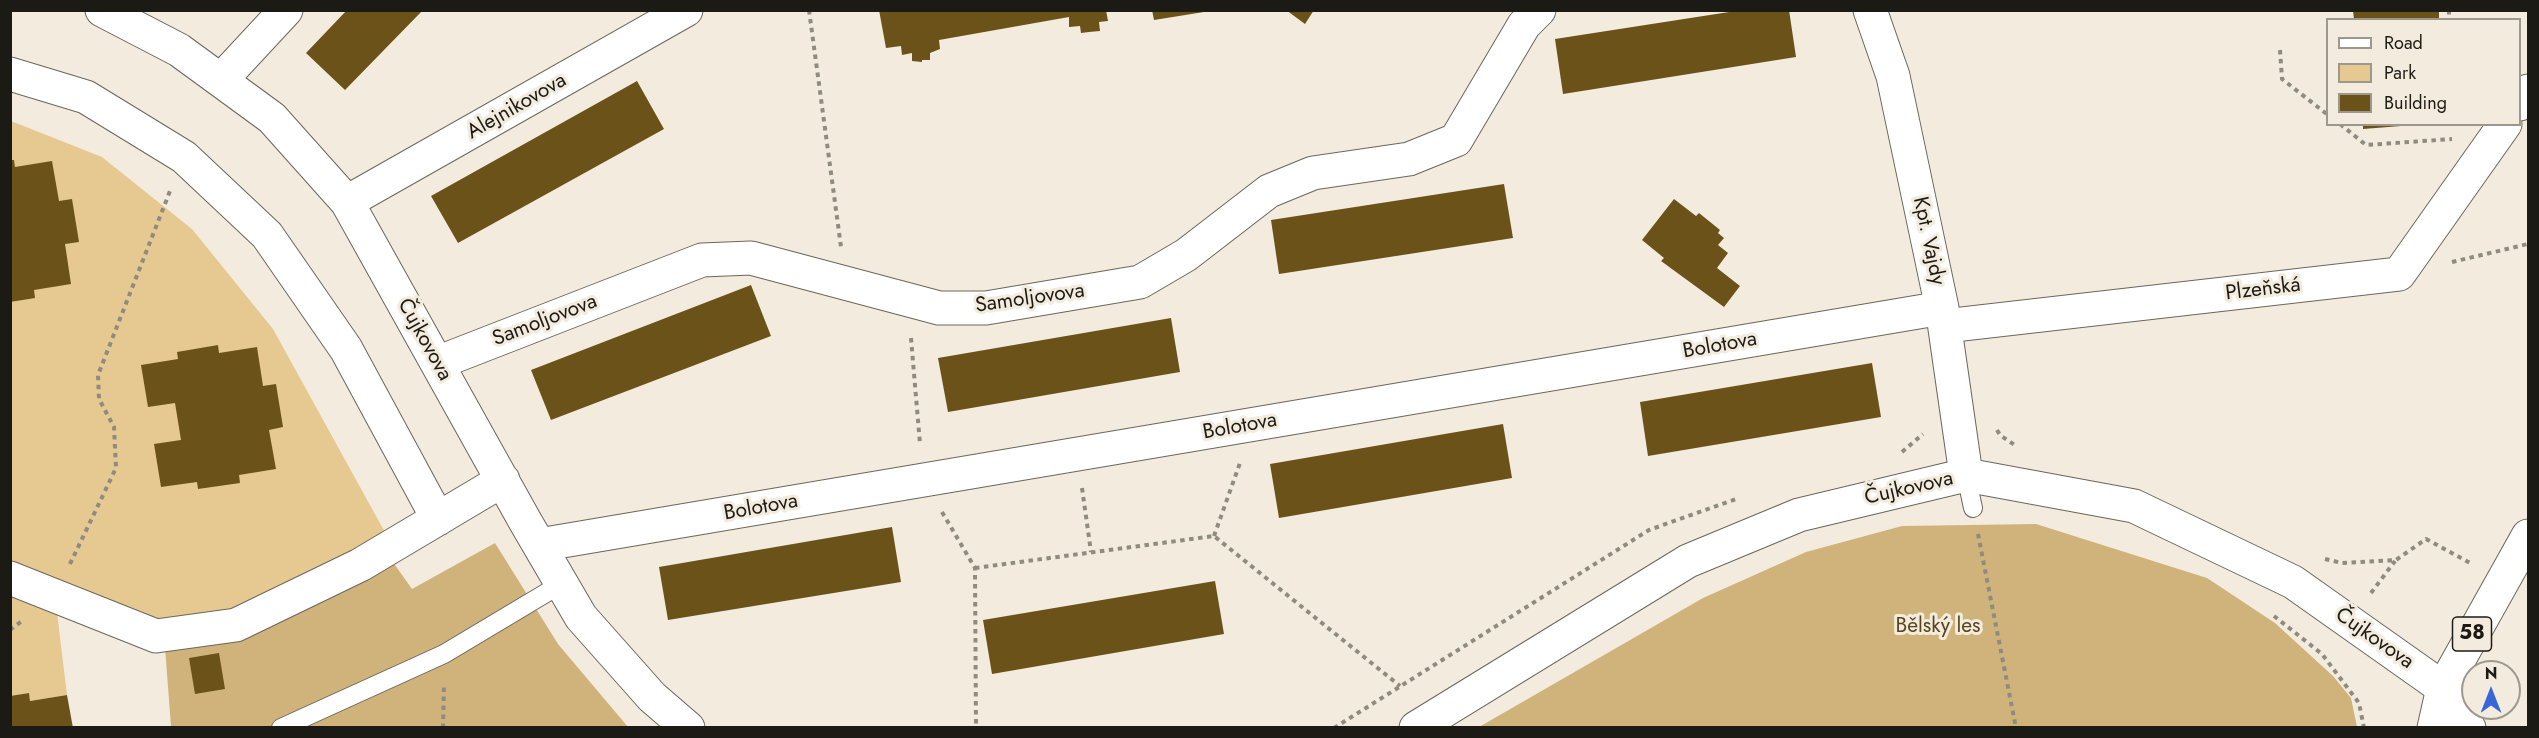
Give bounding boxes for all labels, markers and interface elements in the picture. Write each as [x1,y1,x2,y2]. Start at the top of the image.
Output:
legend [2326,18,2521,126]
text: Road [2384,30,2423,56]
text: Park [2384,60,2416,86]
street label: Alejnikovova [463,68,571,146]
text: Building [2384,90,2447,116]
street label: Kpt. Vajdy [1906,194,1950,288]
street label: Plzeňská [2224,273,2302,307]
street label: Samoljovova [974,279,1086,319]
street label: Samoljovova [489,290,601,352]
street label: Čujkovova [391,294,457,386]
street label: Bolotova [1681,327,1759,365]
street label: Bolotova [1201,408,1279,446]
street label: Čujkovova [1862,467,1956,511]
street label: Bolotova [722,489,800,527]
street label: Čujkovova [2330,603,2418,675]
park label: Bělský les [1895,614,1981,640]
road number: 58 [2452,617,2492,651]
north arrow [2461,660,2521,720]
text: N [2485,662,2497,685]

